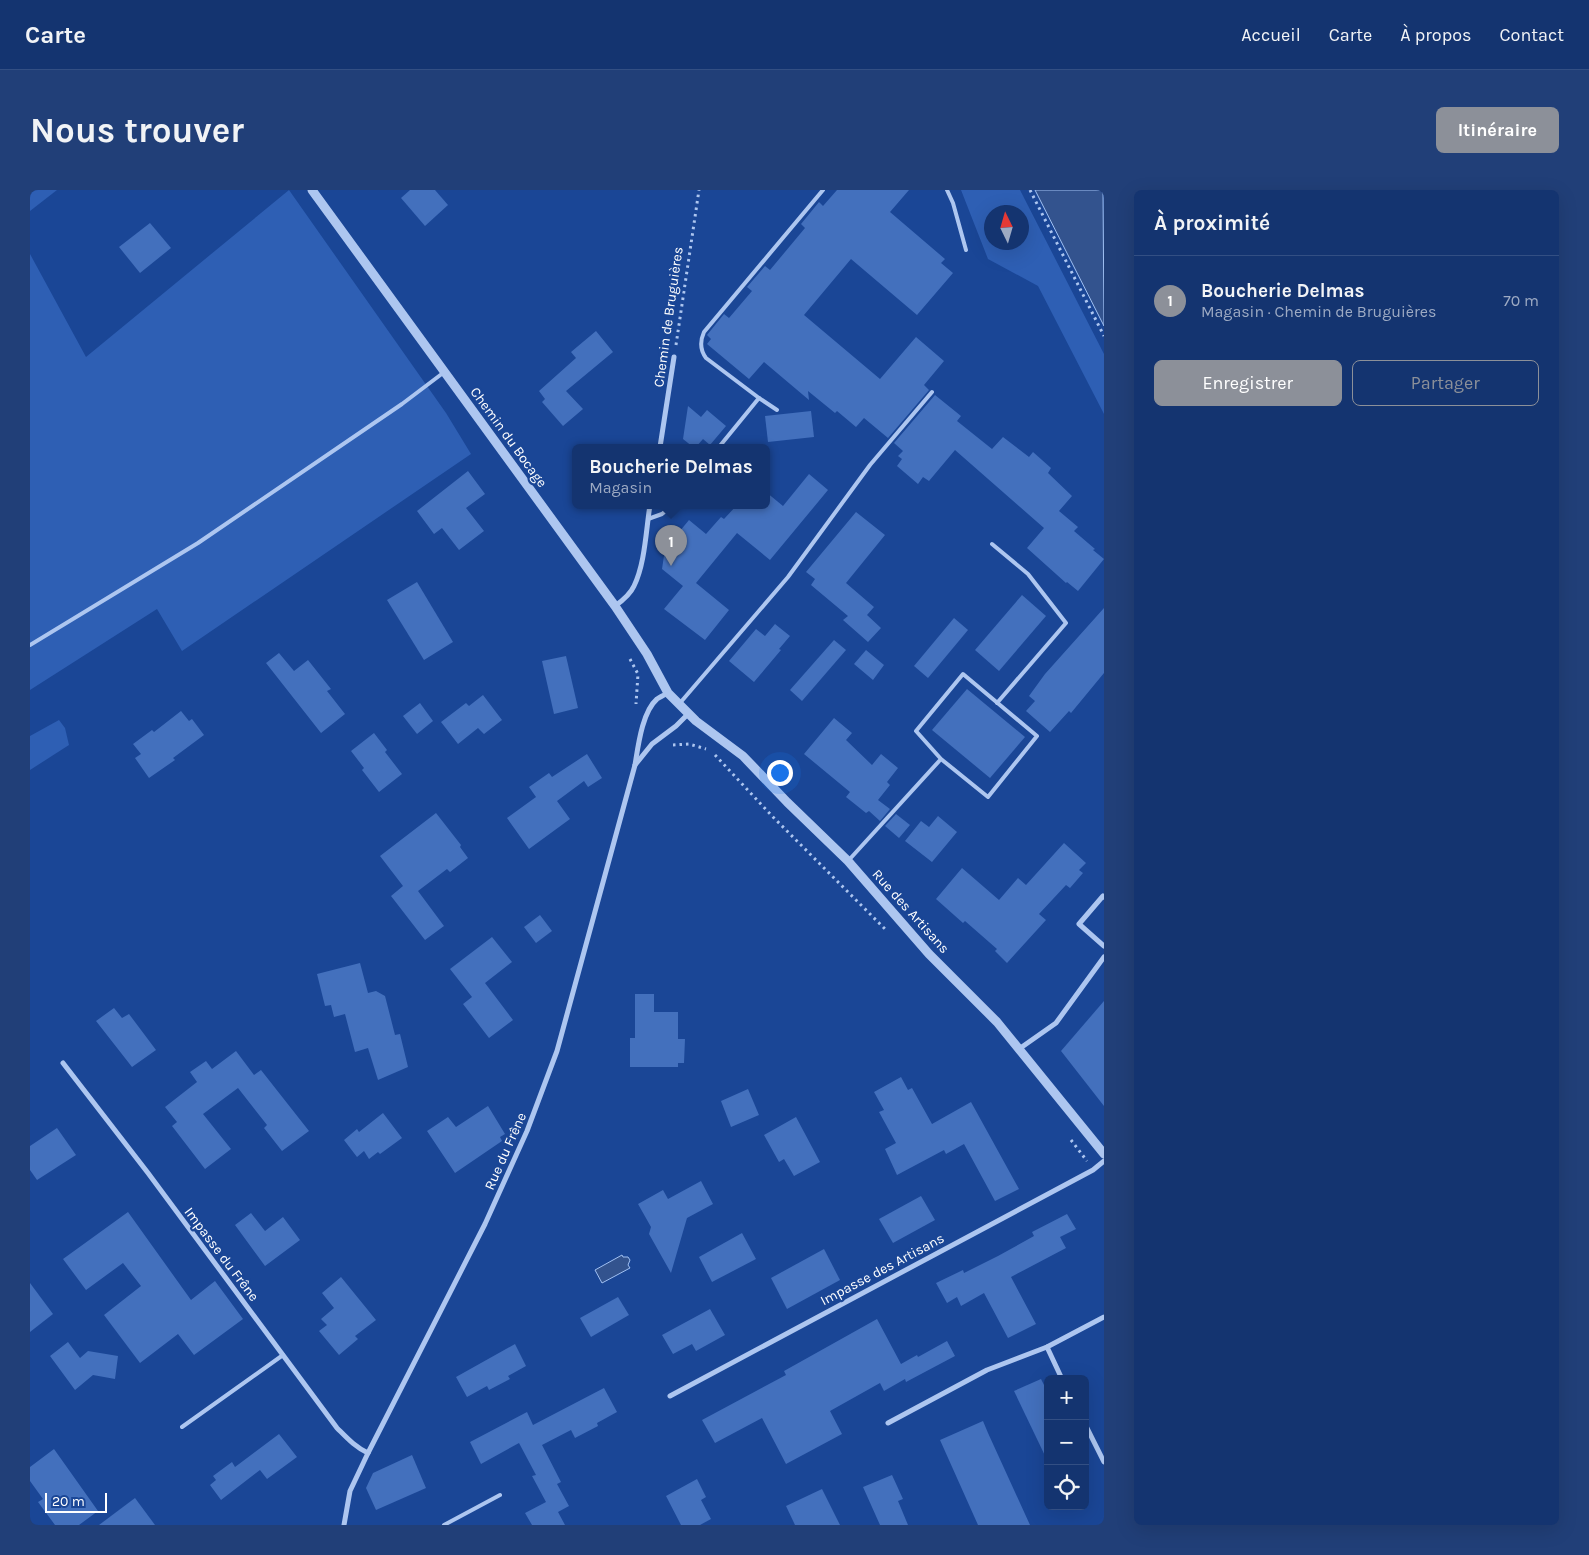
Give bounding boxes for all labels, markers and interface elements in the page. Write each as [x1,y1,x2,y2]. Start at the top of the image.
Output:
text: Carte [25,21,86,49]
text: Accueil [1241,24,1301,46]
text: Carte [1329,24,1372,46]
text: À propos [1400,24,1472,46]
text: Contact [1500,24,1564,46]
button: Itinéraire [1436,107,1559,153]
text: Nous trouver [30,110,244,151]
north arrow [984,205,1029,250]
text: À proximité [1154,211,1270,235]
street label: Chemin de Bruguières [650,246,687,388]
text: Boucherie Delmas [1201,280,1365,302]
text: 1 [1167,291,1173,310]
text: 70 m [1503,291,1539,310]
text: Magasin · Chemin de Bruguières [1201,302,1436,321]
button: Enregistrer [1154,360,1342,406]
button: Partager [1352,360,1539,406]
street label: Chemin du Bocage [467,384,551,491]
popup [572,444,770,509]
text: Boucherie Delmas [589,456,753,478]
text: Magasin [589,478,652,497]
pin: 1 [655,525,687,566]
your location [767,760,793,786]
street label: Rue des Artisans [868,866,953,957]
street label: Rue du Frêne [481,1110,530,1193]
street label: Impasse du Frêne [181,1204,263,1305]
street label: Impasse des Artisans [817,1230,947,1309]
map controls [1044,1375,1089,1510]
button: + [1044,1375,1089,1420]
button: − [1044,1420,1089,1465]
button: locate [1044,1465,1089,1510]
scale bar [45,1490,108,1513]
text: 20 m [52,1493,85,1510]

